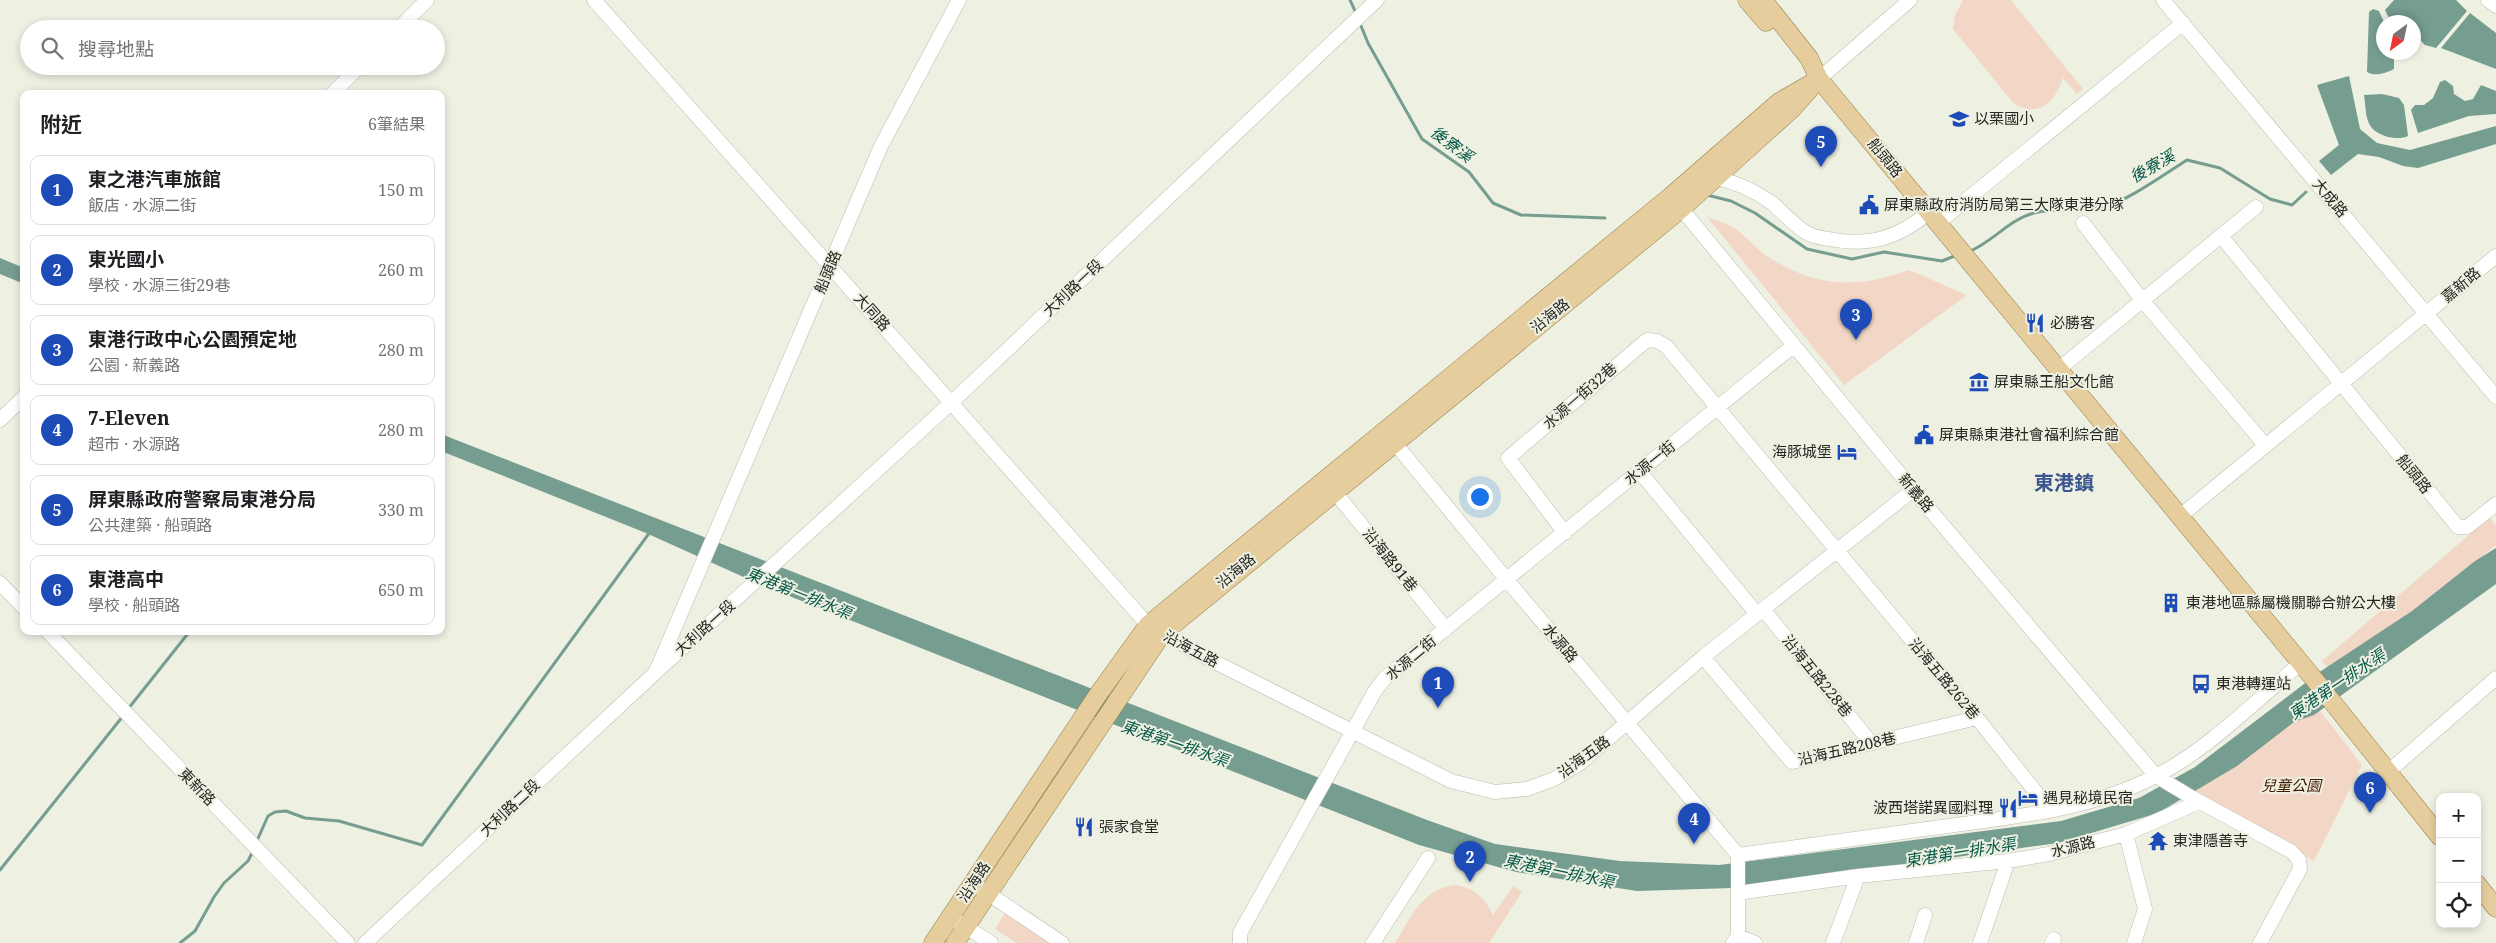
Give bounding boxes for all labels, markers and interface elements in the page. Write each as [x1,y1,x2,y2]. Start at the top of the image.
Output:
north arrow [2376,15,2421,60]
search box [20,20,445,75]
icon: search [38,34,66,62]
text: 搜尋地點 [78,36,154,62]
school or university icon: 以栗國小 [1948,108,1970,130]
place label: 以栗國小 [1974,108,2034,128]
text: 附近 [40,110,82,138]
text: 6筆結果 [368,113,425,135]
water label: 後寮溪 [1426,121,1479,168]
pin: 5 [1805,126,1837,167]
street label: 船頭路 [1864,134,1908,181]
water label: 後寮溪 [2126,144,2180,187]
text: 東之港汽車旅館 [88,166,221,192]
street label: 大成路 [2309,174,2353,221]
text: 1 [52,179,62,201]
text: 150 m [378,179,424,201]
text: 飯店 · 水源二街 [88,194,196,216]
public building icon: 屏東縣政府消防局第三大隊東港分隊 [1858,194,1880,216]
place label: 屏東縣政府消防局第三大隊東港分隊 [1884,194,2124,214]
text: 東光國小 [88,246,164,272]
street label: 船頭路 [809,247,845,296]
street label: 大利路一段 [1038,254,1107,320]
text: 2 [52,259,62,281]
text: 260 m [378,259,424,281]
street label: 嘉新路 [2437,262,2484,306]
text: 學校 · 水源三街29巷 [88,274,230,296]
street label: 大同路 [850,288,895,335]
street label: 沿海路 [1526,293,1573,337]
pin: 3 [1840,299,1872,340]
restaurant icon: 必勝客 [2024,312,2046,334]
place label: 必勝客 [2050,312,2095,332]
text: 東港行政中心公園預定地 [88,326,297,352]
text: 3 [52,339,62,361]
text: 280 m [378,339,424,361]
text: 公園 · 新義路 [88,354,180,376]
street label: 水源一街32巷 [1538,358,1621,433]
museum icon: 屏東縣王船文化館 [1968,371,1990,393]
place label: 屏東縣王船文化館 [1994,371,2114,391]
text: 7-Eleven [88,405,170,431]
text: 4 [52,419,62,441]
text: 280 m [378,419,424,441]
public building icon: 屏東縣東港社會福利綜合館 [1913,424,1935,446]
place label: 屏東縣東港社會福利綜合館 [1939,424,2119,444]
text: 超市 · 水源路 [88,433,180,455]
street label: 水源一街 [1620,436,1679,489]
place label: 海豚城堡 [1772,441,1832,461]
hotel icon: 海豚城堡 [1836,441,1858,463]
street label: 船頭路 [2393,450,2437,497]
street label: 新義路 [1895,469,1939,516]
district label: 東港鎮 [2034,469,2094,496]
your location [1467,484,1493,510]
text: 屏東縣政府警察局東港分局 [88,486,316,512]
text: 5 [52,499,62,521]
text: 330 m [378,499,424,521]
text: 公共建築 · 船頭路 [88,514,212,536]
street label: 沿海路91巷 [1359,523,1423,595]
street label: 沿海路 [1212,548,1259,592]
water label: 東港第一排水渠 [743,562,857,625]
text: 東港高中 [88,566,164,592]
text: 6 [52,579,62,601]
text: 650 m [378,579,424,601]
building icon: 東港地區縣屬機關聯合辦公大樓 [2160,592,2182,614]
place label: 東港地區縣屬機關聯合辦公大樓 [2186,592,2396,612]
text: 學校 · 船頭路 [88,594,180,616]
street label: 大利路一段 [670,595,739,660]
street label: 水源路 [1539,619,1583,666]
street label: 沿海五路 [1160,625,1223,671]
street label: 水源二街 [1381,630,1440,684]
street label: 沿海五路228巷 [1778,630,1857,721]
street label: 沿海五路262巷 [1905,634,1985,723]
water label: 東港第一排水渠 [2284,642,2391,724]
pin: 1 [1422,667,1454,708]
bus stop icon: 東港轉運站 [2190,673,2212,695]
place label: 東港轉運站 [2216,673,2291,693]
water label: 東港第一排水渠 [1118,714,1233,772]
street label: 沿海五路208巷 [1796,727,1898,769]
street label: 沿海五路 [1553,730,1614,782]
street label: 東新路 [175,763,221,809]
pin: 6 [2354,772,2386,813]
street label: 大利路二段 [475,774,544,840]
park label: 兒童公園 [2261,775,2323,795]
hotel icon: 遇見秘境民宿 [2017,787,2039,809]
place label: 遇見秘境民宿 [2043,787,2133,807]
map controls [2436,793,2481,928]
button: + [2436,793,2481,838]
place label: 波西塔諾異國料理 [1873,797,1993,817]
restaurant icon: 波西塔諾異國料理 [1997,797,2019,819]
pin: 4 [1678,803,1710,844]
restaurant icon: 張家食堂 [1073,816,1095,838]
place label: 張家食堂 [1099,816,1159,836]
temple icon: 東津隱善寺 [2147,830,2169,852]
place label: 東津隱善寺 [2173,830,2248,850]
street label: 水源路 [2048,831,2097,861]
water label: 東港第一排水渠 [1903,832,2019,872]
button: − [2436,838,2481,883]
pin: 2 [1454,841,1486,882]
water label: 東港第一排水渠 [1502,849,1618,894]
street label: 沿海路 [952,857,994,906]
button: locate [2436,883,2481,928]

